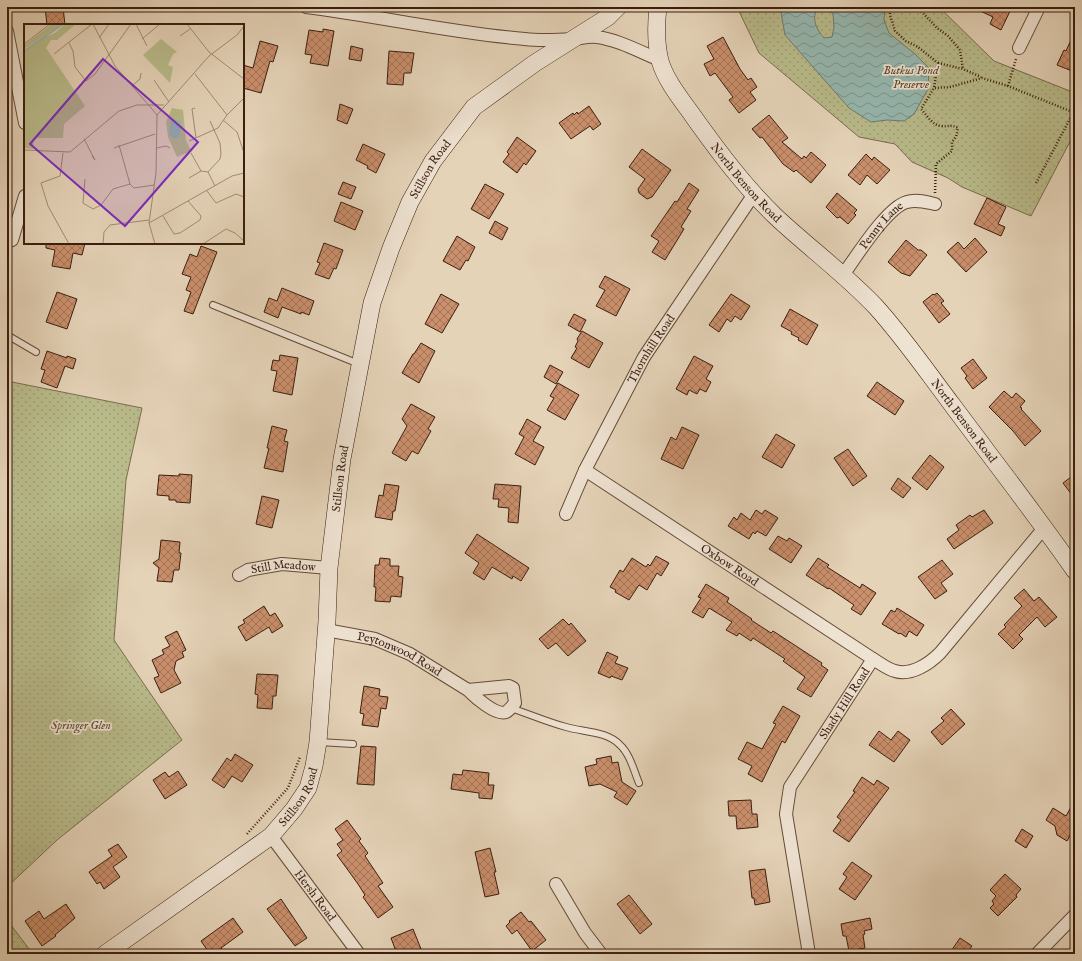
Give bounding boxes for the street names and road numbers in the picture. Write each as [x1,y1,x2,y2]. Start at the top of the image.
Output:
street label: Stillson Road [406,136,455,201]
street label: North Benson Road [707,140,785,226]
street label: Penny Lane [856,198,907,252]
street label: Thornhill Road [625,311,679,386]
street label: North Benson Road [928,376,1000,466]
street label: Stillson Road [329,444,353,513]
street label: Oxbow Road [698,541,762,590]
street label: Still Meadow [250,557,317,577]
street label: Peytonwood Road [356,629,445,680]
street label: Shady Hill Road [816,664,874,742]
street label: Stillson Road [275,765,321,830]
street label: Hersh Road [291,867,339,925]

